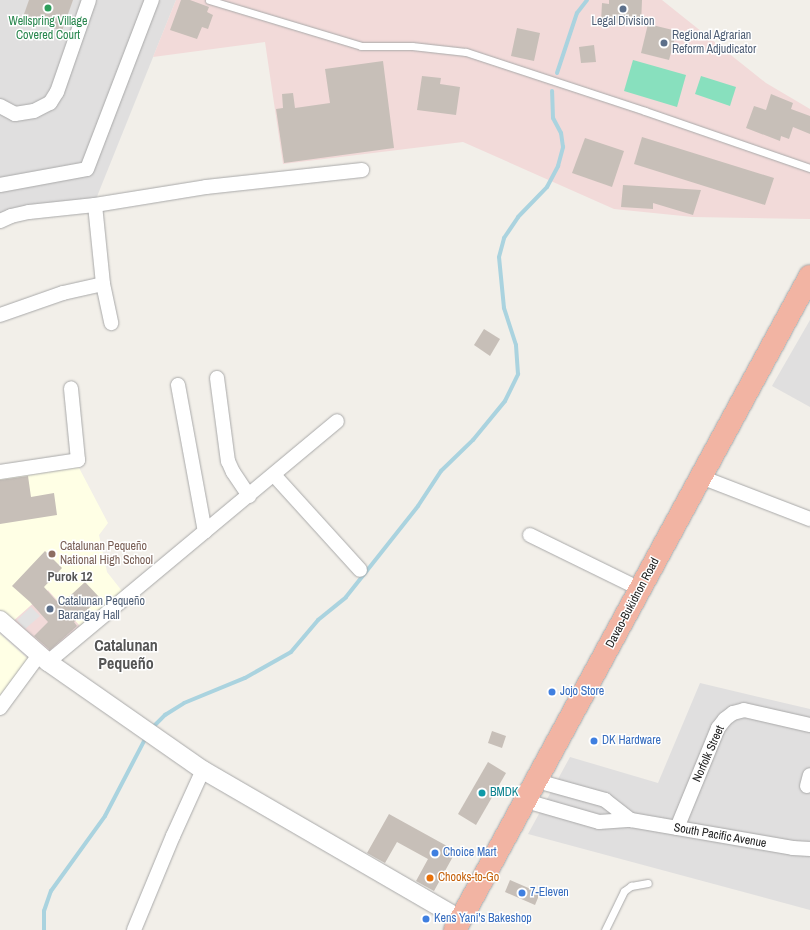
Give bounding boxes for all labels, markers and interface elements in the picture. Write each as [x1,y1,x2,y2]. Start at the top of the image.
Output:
marker: Wellspring Village Covered Court [43,3,53,13]
marker: Legal Division [618,4,628,14]
place label: Wellspring Village Covered Court [9,15,87,43]
place label: Legal Division [592,15,654,29]
place label: Regional Agrarian Reform Adjudicator [672,29,757,57]
marker: Regional Agrarian Reform Adjudicator [659,38,669,48]
place label: Catalunan Pequeño National High School [60,540,153,568]
marker: Catalunan Pequeño National High School [47,549,57,559]
street label: Davao-Bukidnon Road [603,556,663,650]
district label: Purok 12 [47,569,93,585]
place label: Catalunan Pequeño Barangay Hall [58,595,145,623]
marker: Catalunan Pequeño Barangay Hall [45,604,55,614]
district label: Catalunan Pequeño [94,635,158,673]
place label: Jojo Store [560,685,604,699]
marker: Jojo Store [547,687,557,697]
street label: Norfolk Street [690,724,728,784]
place label: DK Hardware [602,734,661,748]
marker: DK Hardware [589,736,599,746]
place label: BMDK [490,786,518,800]
marker: BMDK [477,788,487,798]
street label: South Pacific Avenue [672,821,768,851]
place label: Choice Mart [443,846,497,860]
marker: Choice Mart [430,848,440,858]
place label: Chooks-to-Go [438,871,499,885]
marker: Chooks-to-Go [425,873,435,883]
place label: 7-Eleven [530,886,569,900]
marker: 7-Eleven [517,888,527,898]
place label: Kens Yani's Bakeshop [434,912,532,926]
marker: Kens Yani's Bakeshop [421,914,431,924]

